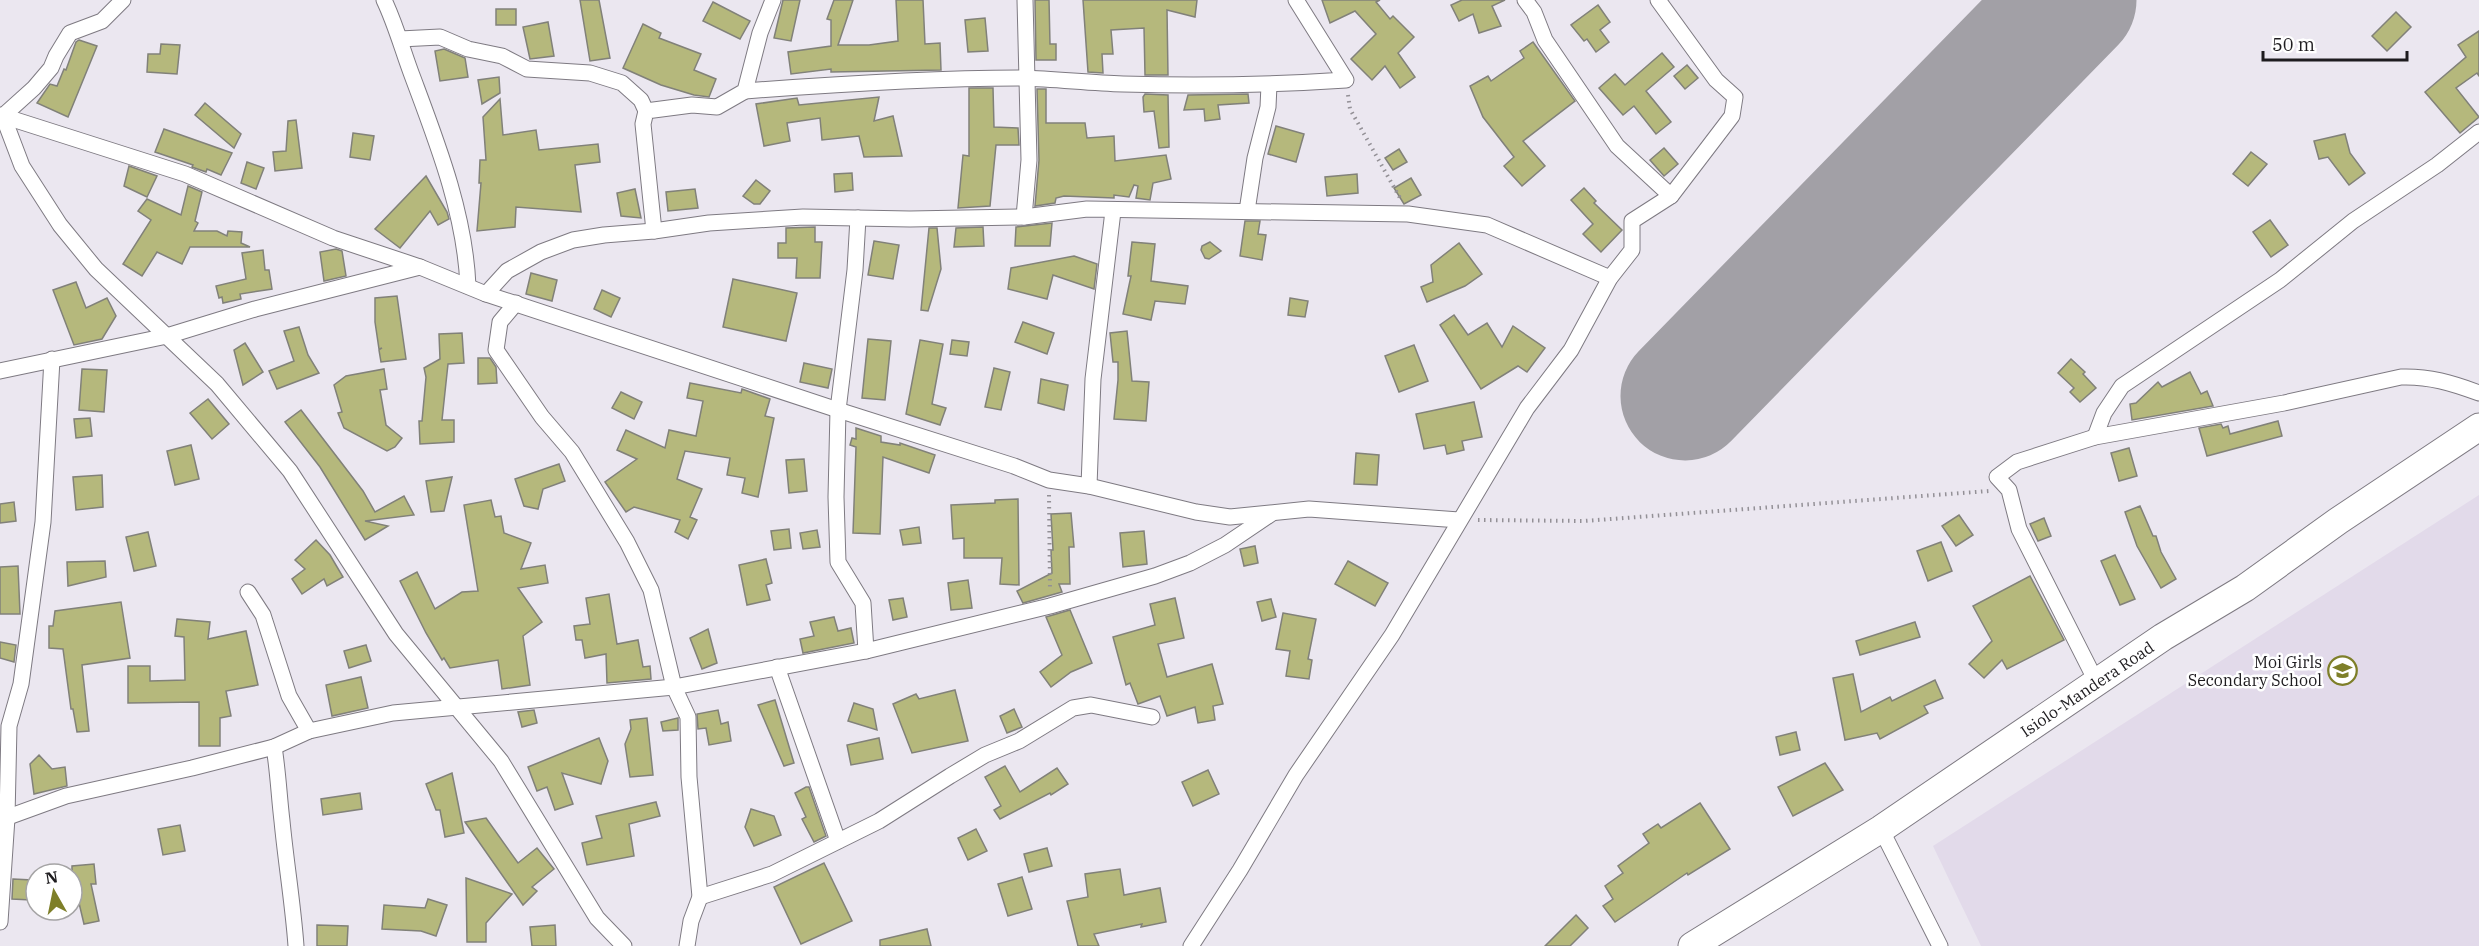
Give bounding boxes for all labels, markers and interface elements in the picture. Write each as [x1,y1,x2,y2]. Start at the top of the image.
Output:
scale bar [2263,24,2407,62]
text: 50 m [2272,33,2315,56]
street label: Isiolo-Mandera Road [2016,637,2158,741]
place label: Moi Girls Secondary School [2188,652,2322,690]
school or university icon: Moi Girls Secondary School [2327,655,2359,687]
north arrow [24,862,84,922]
text: N [44,866,59,888]

